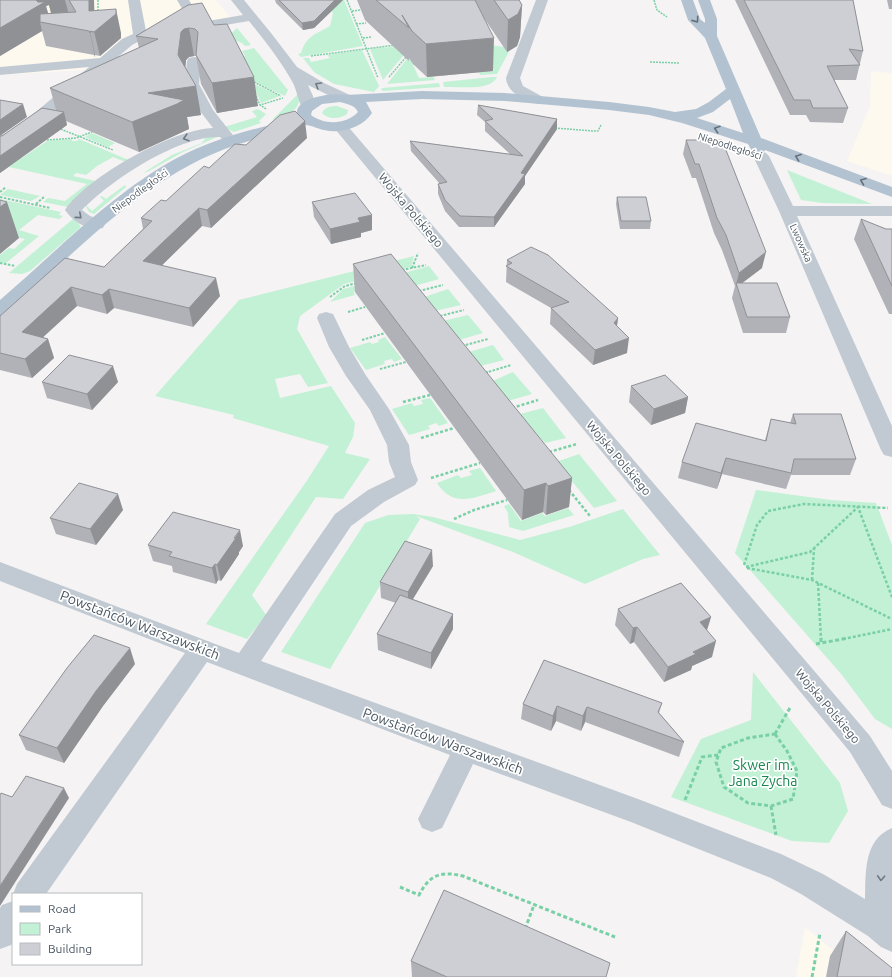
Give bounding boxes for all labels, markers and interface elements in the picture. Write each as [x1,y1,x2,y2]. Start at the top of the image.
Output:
one-way arrow [691,15,698,22]
one-way arrow [315,83,322,90]
one-way arrow [714,125,721,134]
street label: Niepodległości [697,130,763,162]
one-way arrow [183,133,190,142]
one-way arrow [795,153,802,161]
street label: Niepodległości [110,167,170,215]
street label: Wojska Polskiego [376,170,446,250]
one-way arrow [860,177,867,186]
one-way arrow [74,211,82,218]
street label: Lwowska [788,222,814,264]
street label: Wojska Polskiego [584,418,654,498]
street label: Powstańców Warszawskich [58,587,222,663]
street label: Wojska Polskiego [793,666,863,746]
street label: Powstańców Warszawskich [361,705,525,777]
park label: Skwer im. Jana Zycha [729,757,797,789]
one-way arrow [876,875,885,881]
legend [12,893,142,965]
text: Road [48,902,76,915]
text: Park [48,922,72,935]
text: Building [48,942,92,955]

